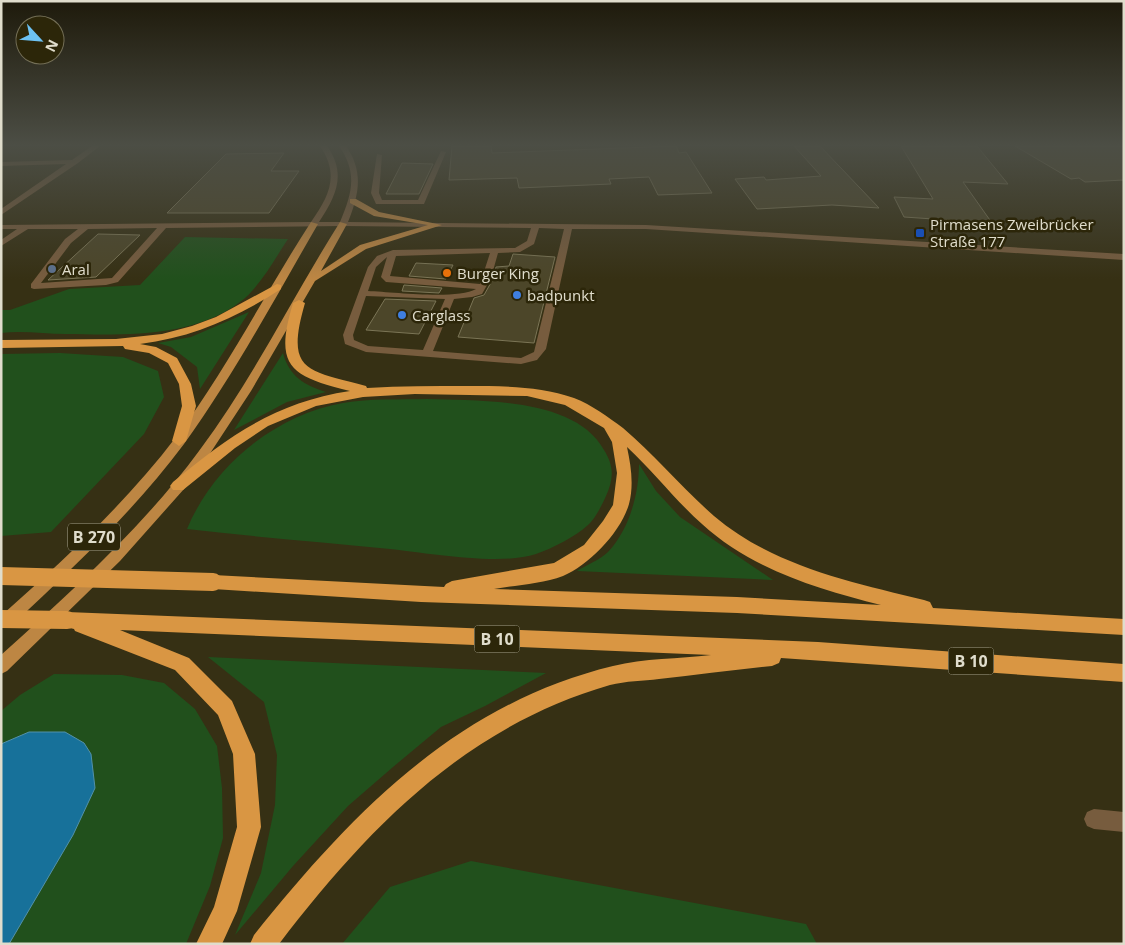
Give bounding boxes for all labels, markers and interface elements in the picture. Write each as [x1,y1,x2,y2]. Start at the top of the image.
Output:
north arrow [15,15,65,65]
text: N [41,37,63,55]
place label: Pirmasens Zweibrücker Straße 177 [930,214,1094,251]
marker: Pirmasens Zweibrücker Straße 177 [914,227,926,239]
place label: Aral [62,259,90,279]
marker: Aral [46,263,58,275]
place label: Burger King [457,263,539,283]
marker: Burger King [441,267,453,279]
place label: badpunkt [527,285,595,305]
marker: badpunkt [511,289,523,301]
place label: Carglass [412,305,470,325]
marker: Carglass [396,309,408,321]
road number: B 270 [68,524,120,550]
road number: B 10 [474,626,520,652]
road number: B 10 [948,648,994,674]

